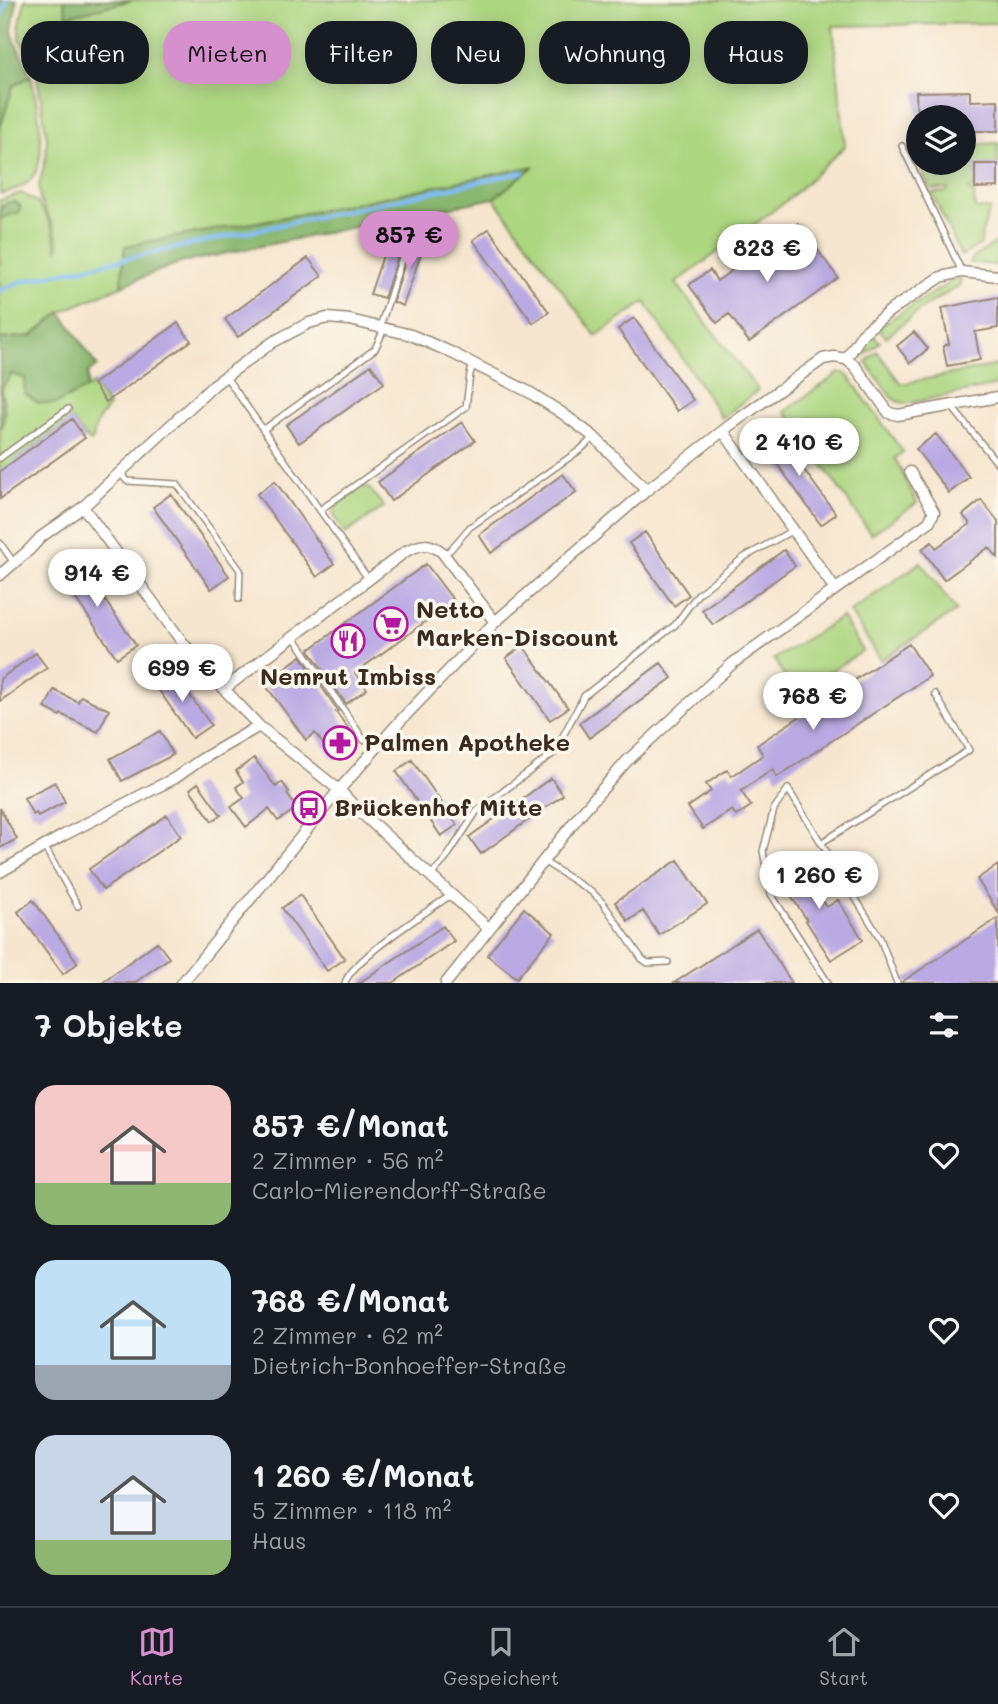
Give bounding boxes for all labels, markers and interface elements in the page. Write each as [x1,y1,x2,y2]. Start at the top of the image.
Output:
chip: Kaufen [21,21,149,84]
chip: Mieten [163,21,291,84]
chip: Filter [305,21,417,84]
chip: Neu [431,21,525,84]
chip: Wohnung [539,21,690,84]
chip: Haus [704,21,808,84]
map controls [906,105,976,175]
button: layers [906,105,976,175]
pin: 857 € [360,212,458,271]
text: 857 € [375,219,443,249]
pin: 823 € [718,224,816,284]
text: 823 € [733,232,801,262]
pin: 2 410 € [734,419,864,478]
text: 2 410 € [755,426,843,456]
pin: 914 € [48,550,146,609]
text: 914 € [64,557,130,587]
place label: Netto Marken-Discount [416,593,618,652]
supermarket icon: Netto Marken-Discount [372,605,410,643]
restaurant icon: Nemrut Imbiss [329,622,367,660]
pin: 699 € [133,644,231,704]
text: 699 € [148,652,216,682]
place label: Nemrut Imbiss [260,660,436,691]
pin: 768 € [764,672,862,732]
text: 768 € [779,680,847,710]
pharmacy icon: Palmen Apotheke [321,724,359,762]
place label: Palmen Apotheke [364,726,570,757]
bus stop icon: Brückenhof Mitte [290,789,328,827]
place label: Brückenhof Mitte [334,791,542,822]
pin: 1 260 € [754,852,884,911]
text: 1 260 € [776,859,862,889]
text: 7 Objekte [35,1005,182,1045]
icon: filters [925,1006,963,1044]
text: 857 €/Monat [252,1105,449,1145]
icon: home [91,1113,175,1197]
icon: heart [925,1136,963,1174]
text: 2 Zimmer · 56 m² [252,1145,444,1175]
text: Carlo-Mierendorff-Straße [252,1175,547,1205]
text: 768 €/Monat [252,1280,450,1320]
icon: home [91,1288,175,1372]
icon: heart [925,1311,963,1349]
text: 2 Zimmer · 62 m² [252,1320,443,1350]
text: Dietrich-Bonhoeffer-Straße [252,1350,567,1380]
text: 1 260 €/Monat [252,1455,474,1495]
icon: home [91,1463,175,1547]
icon: heart [925,1486,963,1524]
text: 5 Zimmer · 118 m² [252,1495,451,1525]
text: Haus [252,1525,307,1555]
tab: Karte [130,1623,183,1690]
tab: Gespeichert [443,1623,559,1690]
tab: Start [819,1623,868,1690]

